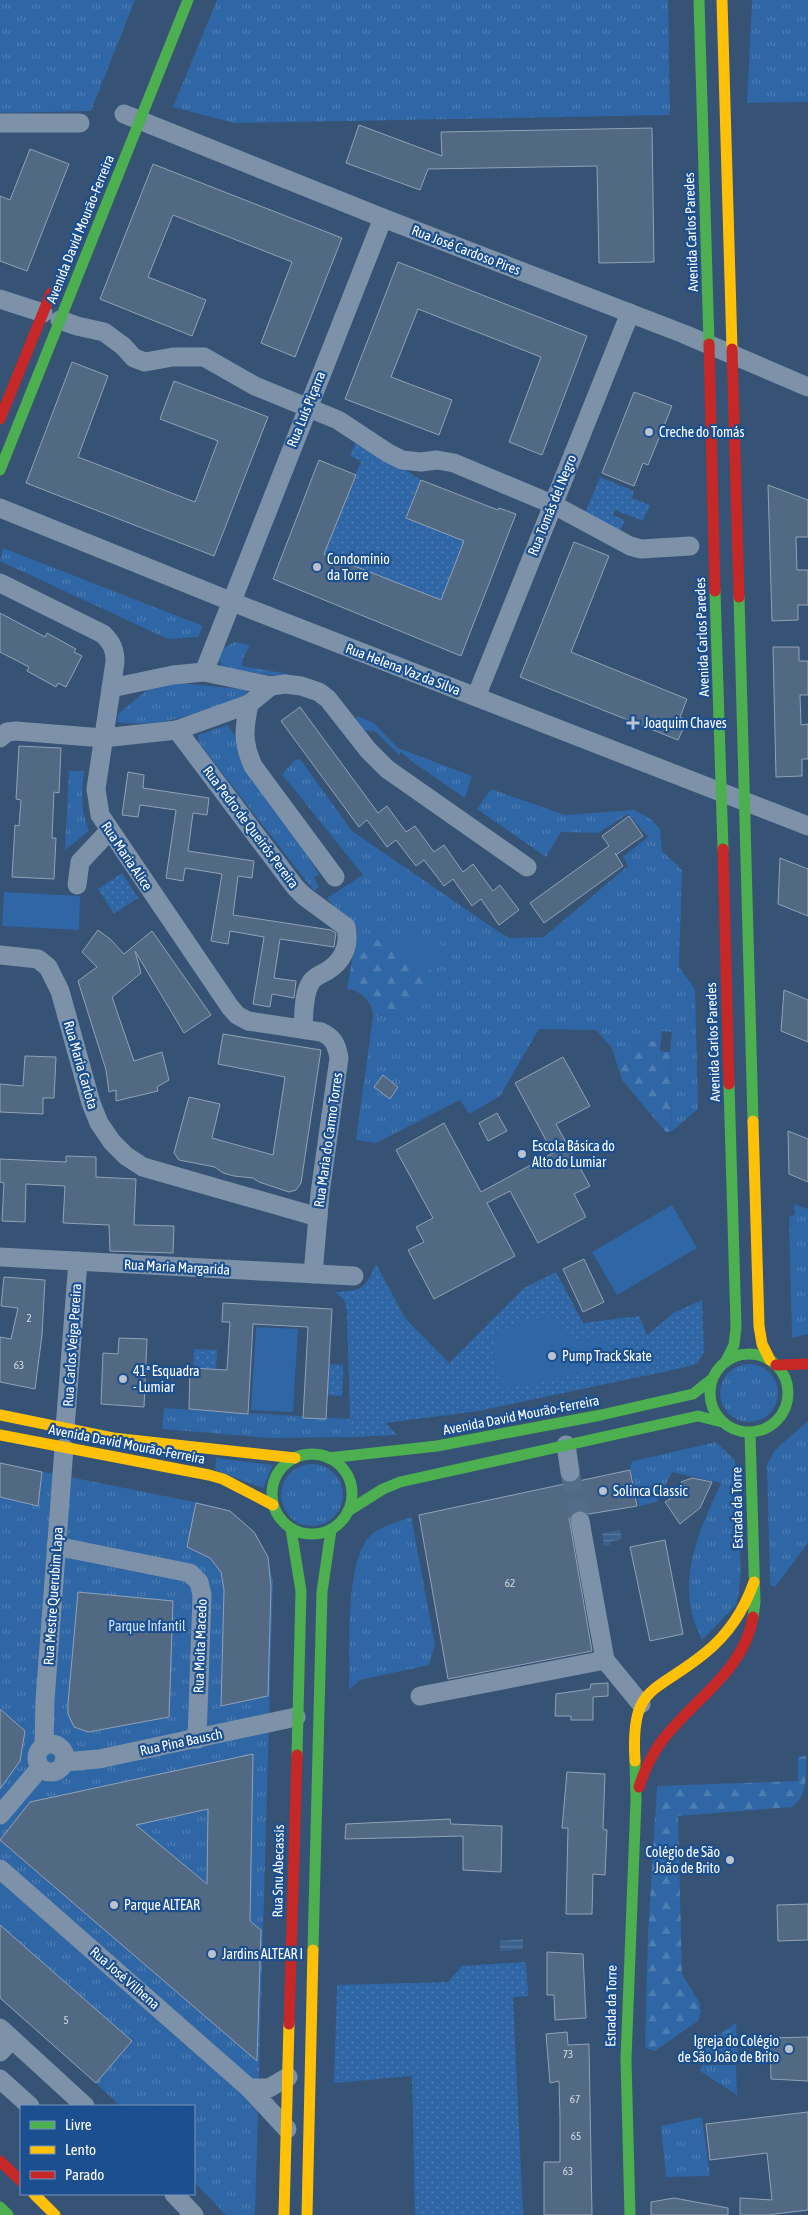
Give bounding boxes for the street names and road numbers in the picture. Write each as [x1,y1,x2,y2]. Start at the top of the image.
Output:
street label: Avenida David Mourão-Ferreira [43,152,117,306]
street label: Avenida Carlos Paredes [681,172,701,292]
street label: Rua José Cardoso Pires [409,222,523,278]
street label: Rua Luís Piçarra [284,369,328,449]
street label: Rua Tomás del Negro [524,452,580,558]
street label: Avenida Carlos Paredes [692,577,712,697]
street label: Rua Helena Vaz da Silva [343,640,463,698]
street label: Rua Pedro de Queirós Pereira [200,763,302,891]
street label: Rua Maria Alice [98,819,156,893]
street label: Avenida Carlos Paredes [703,982,723,1102]
street label: Rua Maria Carlota [61,1019,101,1111]
street label: Rua Maria do Carmo Torres [311,1072,345,1208]
street label: Rua Maria Margarida [124,1256,230,1278]
street label: Rua Carlos Veiga Pereira [60,1283,84,1407]
street label: Avenida David Mourão-Ferreira [441,1392,601,1438]
street label: Avenida David Mourão-Ferreira [47,1421,207,1467]
street label: Estrada da Torre [728,1467,746,1549]
street label: Rua Mestre Querubim Lapa [40,1526,66,1666]
street label: Rua Moita Macedo [190,1599,210,1693]
street label: Rua Pina Bausch [138,1725,224,1759]
street label: Rua Snu Abecassis [269,1824,287,1918]
street label: Rua José Vilhena [87,1944,163,2012]
street label: Estrada da Torre [602,1965,620,2047]

